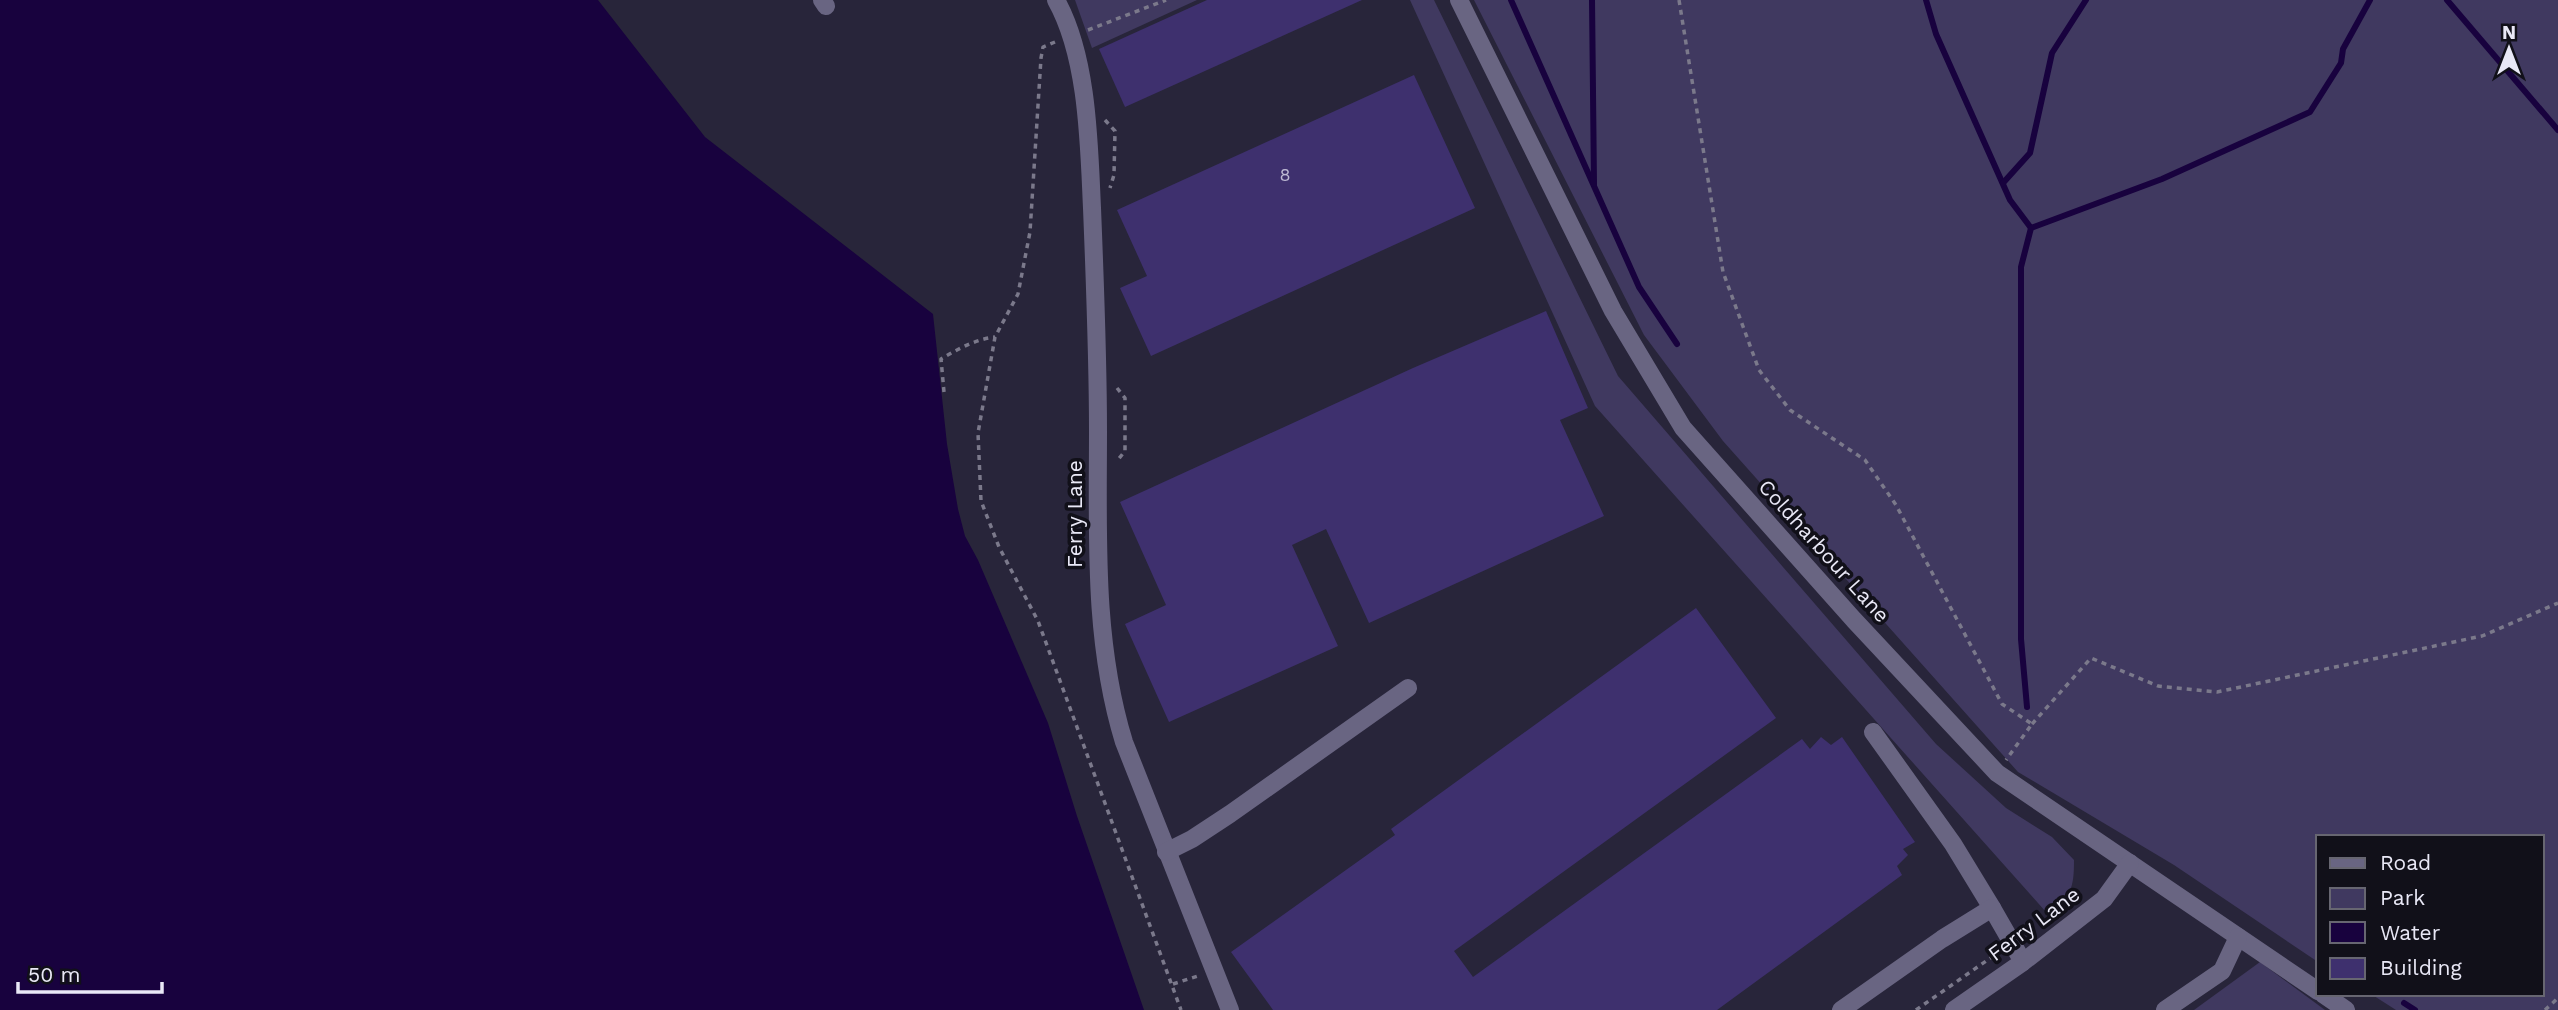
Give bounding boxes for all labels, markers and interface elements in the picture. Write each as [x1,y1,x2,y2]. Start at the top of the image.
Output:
north arrow [2474,14,2544,84]
text: N [2502,21,2516,44]
house number: 8 [1279,164,1291,185]
street label: Ferry Lane [1062,460,1087,568]
street label: Coldharbour Lane [1754,474,1895,627]
legend [2316,835,2544,996]
text: Road [2380,850,2431,875]
street label: Ferry Lane [1983,881,2084,966]
text: Park [2380,885,2425,910]
text: Water [2380,920,2441,945]
scale bar [18,950,161,994]
text: Building [2380,955,2462,980]
text: 50 m [28,962,80,987]

